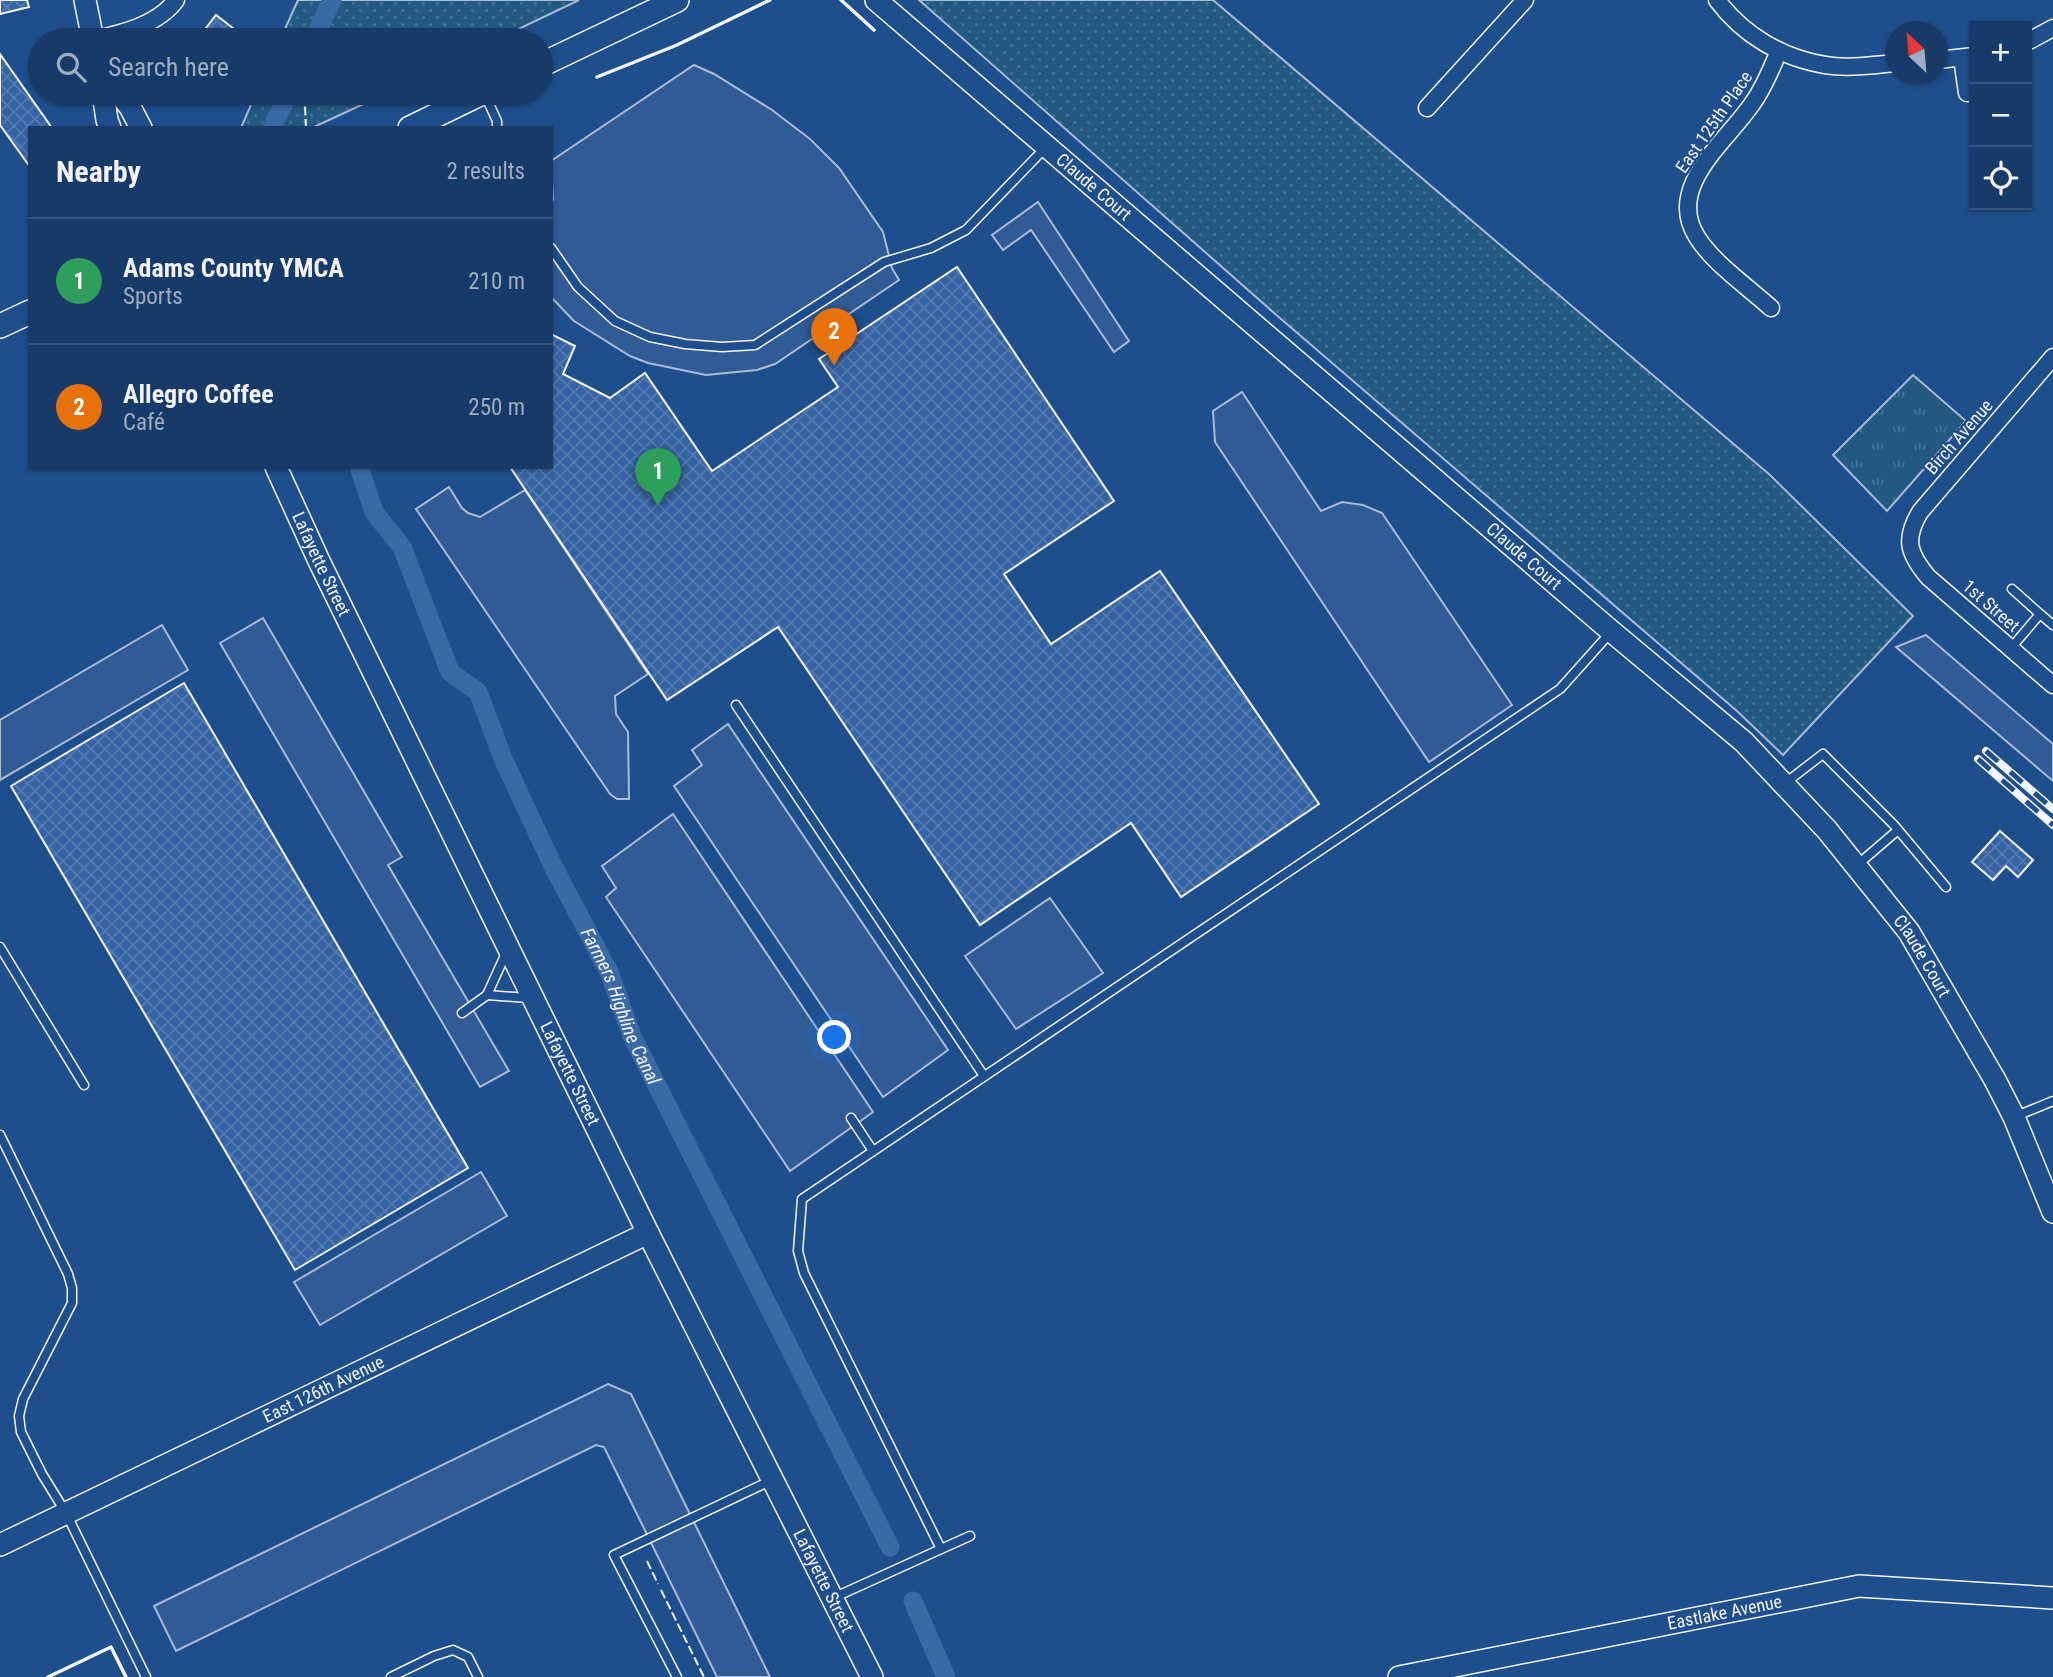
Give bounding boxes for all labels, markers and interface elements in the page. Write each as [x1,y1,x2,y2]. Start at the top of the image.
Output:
north arrow [1885,21,1948,84]
map controls [1969,21,2032,210]
button: + [1969,21,2032,84]
search box [28,28,553,105]
icon: search [52,48,90,86]
text: Search here [108,52,229,82]
street label: East 125th Place [1671,67,1756,177]
button: − [1969,84,2032,147]
button: locate [1969,147,2032,210]
street label: Claude Court [1052,148,1136,225]
text: Nearby [56,154,141,189]
text: 2 results [447,158,525,185]
text: Adams County YMCA [123,253,344,283]
text: 1 [73,268,85,295]
text: 210 m [468,268,525,295]
text: Sports [123,283,183,310]
pin: 2 [811,308,857,366]
text: Allegro Coffee [123,379,274,409]
text: 2 [73,394,85,421]
text: 250 m [468,394,525,421]
street label: Birch Avenue [1920,395,1997,478]
text: Café [123,409,165,436]
pin: 1 [635,448,681,506]
street label: Lafayette Street [288,509,355,619]
street label: Claude Court [1482,518,1566,594]
street label: 1st Street [1959,575,2024,636]
street label: Claude Court [1889,910,1955,1001]
water label: Farmers Highline Canal [576,924,666,1089]
street label: Lafayette Street [536,1018,605,1128]
your location [817,1020,851,1054]
street label: East 126th Avenue [259,1351,387,1427]
street label: Lafayette Street [789,1525,859,1635]
street label: Eastlake Avenue [1666,1590,1784,1634]

